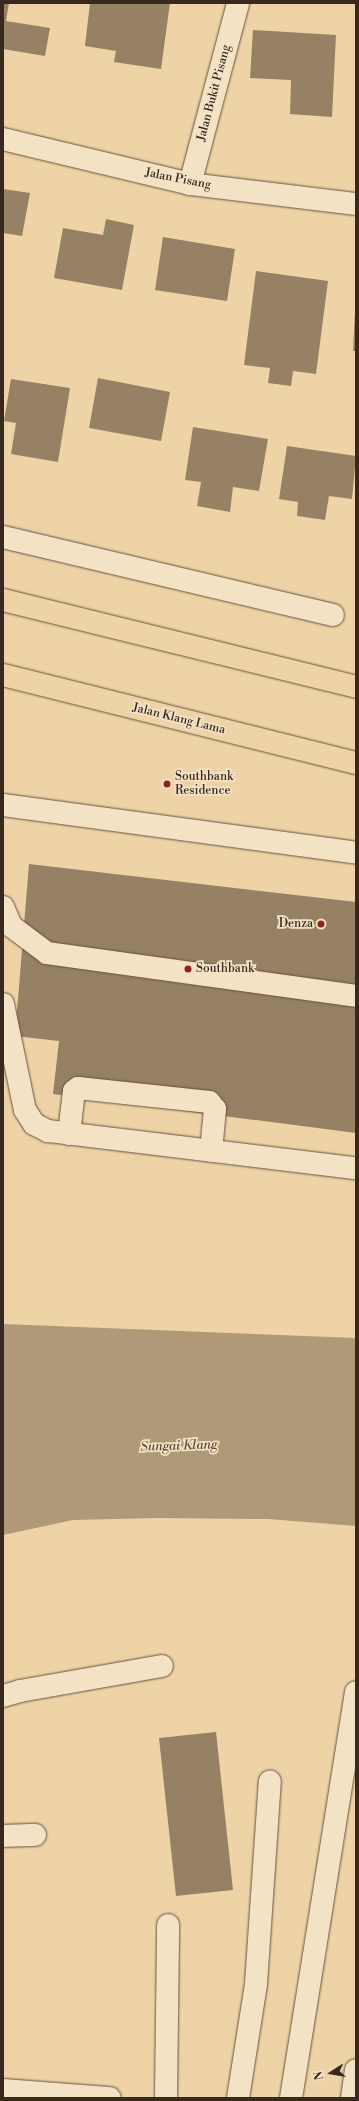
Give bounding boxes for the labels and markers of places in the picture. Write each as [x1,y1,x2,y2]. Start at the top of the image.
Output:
place label: Southbank Residence [175,770,233,798]
marker: Southbank Residence [162,779,172,789]
place label: Denza [279,917,313,931]
marker: Denza [316,919,326,929]
place label: Southbank [196,962,254,976]
marker: Southbank [183,964,193,974]

